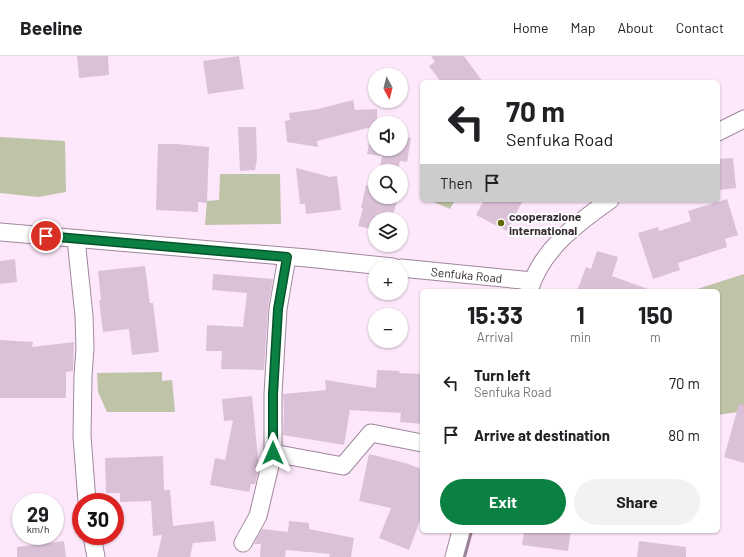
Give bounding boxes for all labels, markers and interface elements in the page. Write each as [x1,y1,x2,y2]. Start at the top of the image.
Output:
text: Beeline [20,16,83,39]
text: Home [513,19,549,36]
text: Map [571,19,595,36]
text: About [617,19,654,36]
text: Contact [676,19,724,36]
north arrow [368,68,408,108]
map controls [368,68,408,348]
text: 70 m [506,94,565,128]
icon: left [440,96,492,148]
button: sound [368,116,408,156]
text: Senfuka Road [506,128,613,150]
button: search [368,164,408,204]
icon: arrive [481,172,503,194]
text: Then [440,174,473,192]
place label: cooperazione international [509,209,582,237]
button: layers [368,212,408,252]
marker: cooperazione international [496,218,506,228]
pin [29,219,63,253]
icon: arrive [35,225,57,247]
button: + [368,260,408,300]
street label: Senfuka Road [430,264,503,285]
text: 15:33 [467,300,523,329]
text: 1 [576,300,585,329]
text: 150 [638,300,673,329]
button: − [368,308,408,348]
text: Arrival [477,329,513,345]
text: min [570,329,591,345]
text: m [650,329,661,345]
text: Turn left [474,366,530,384]
icon: left [440,372,462,394]
text: 70 m [669,374,700,392]
text: Senfuka Road [474,384,552,400]
icon: arrive [440,424,462,446]
text: Arrive at destination [474,426,610,444]
text: 80 m [668,426,700,444]
position arrow [252,432,294,474]
button: Exit [440,479,566,525]
button: Share [574,479,700,525]
speed limit sign: 30 [72,493,124,545]
text: 29 [27,502,49,526]
text: km/h [27,523,49,535]

